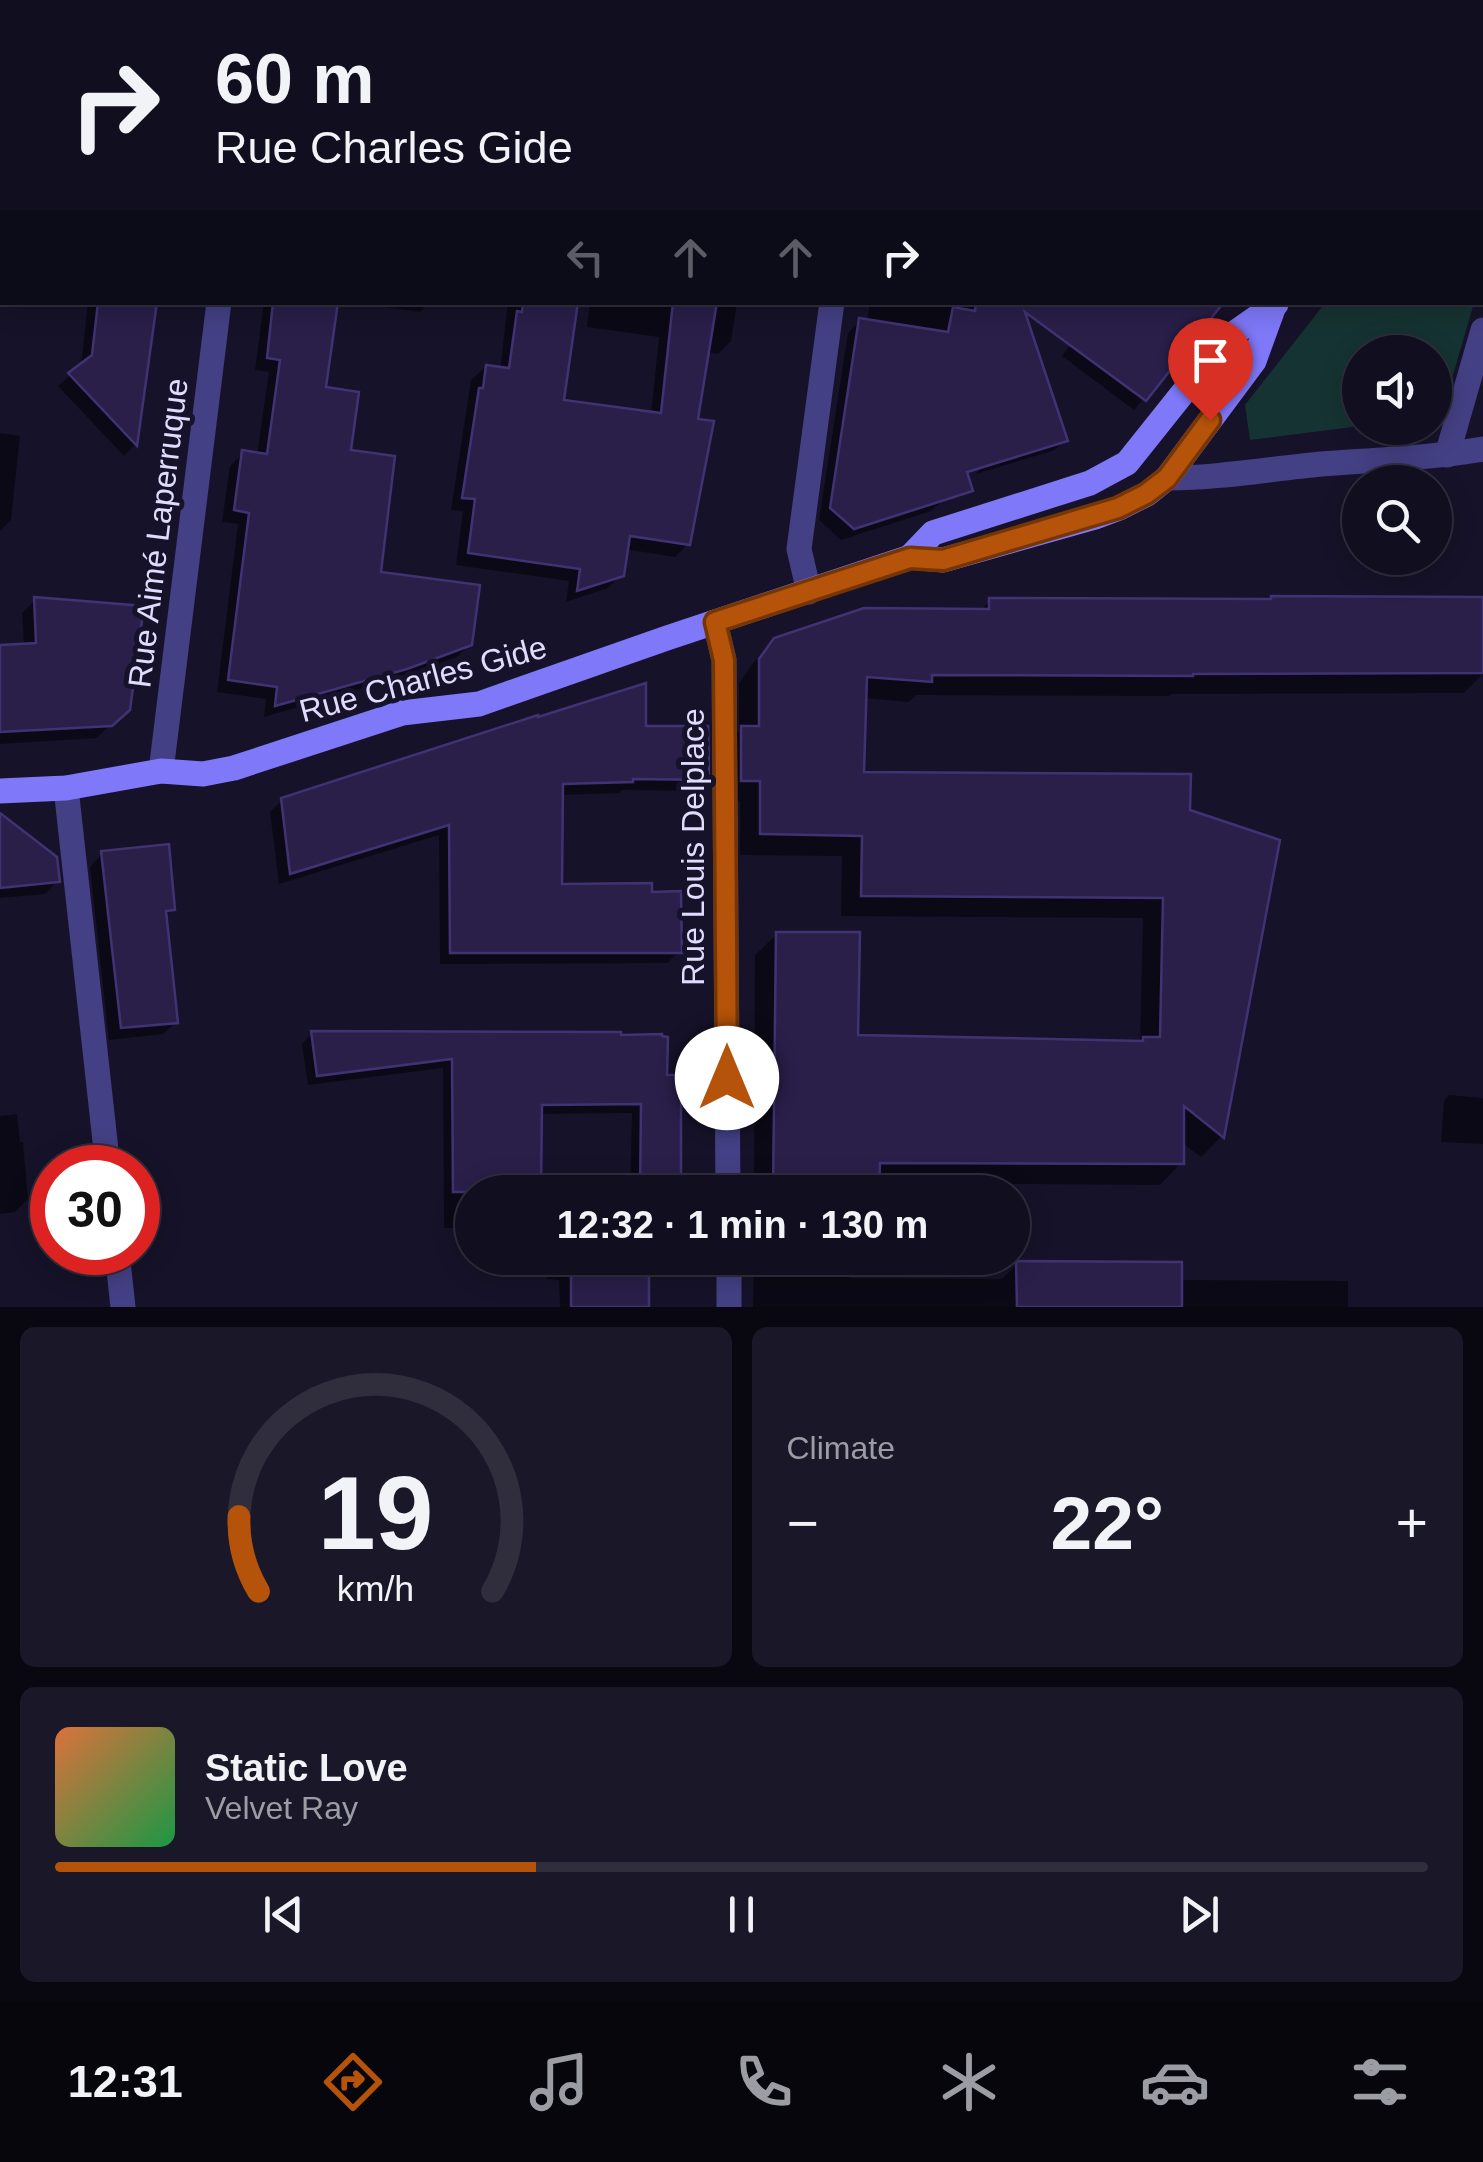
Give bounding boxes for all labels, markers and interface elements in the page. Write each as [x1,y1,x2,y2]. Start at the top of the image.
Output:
icon: right [50,40,180,170]
text: 60 m [215,40,375,118]
text: Rue Charles Gide [215,122,573,173]
icon: left [558,230,613,285]
icon: ahead [663,230,718,285]
icon: ahead [768,230,823,285]
icon: right [873,230,928,285]
pin [1168,318,1253,421]
icon: arrive [1183,333,1238,388]
map controls [1342,335,1452,575]
button: sound [1342,335,1452,445]
street label: Rue Aimé Laperruque [121,376,195,690]
button: search [1342,465,1452,575]
street label: Rue Charles Gide [296,629,550,729]
street label: Rue Louis Delplace [675,708,711,986]
position arrow [675,1026,779,1130]
speed limit sign: 30 [30,1145,160,1275]
text: 12:32 · 1 min · 130 m [557,1204,928,1246]
text: Climate [787,1430,895,1466]
text: 19 [318,1455,434,1571]
text: 22° [1051,1481,1164,1565]
text: − [787,1492,819,1554]
text: + [1396,1492,1428,1554]
text: km/h [337,1569,414,1609]
text: Static Love [205,1747,408,1789]
text: Velvet Ray [205,1790,358,1826]
icon: previous [256,1887,311,1942]
icon: pause [714,1887,769,1942]
icon: next [1172,1887,1227,1942]
icon: directions [318,2047,388,2117]
icon: music [524,2047,594,2117]
icon: phone [729,2047,799,2117]
icon: climate [934,2047,1004,2117]
icon: car [1140,2047,1210,2117]
icon: filters [1345,2047,1415,2117]
text: 12:31 [68,2056,183,2107]

